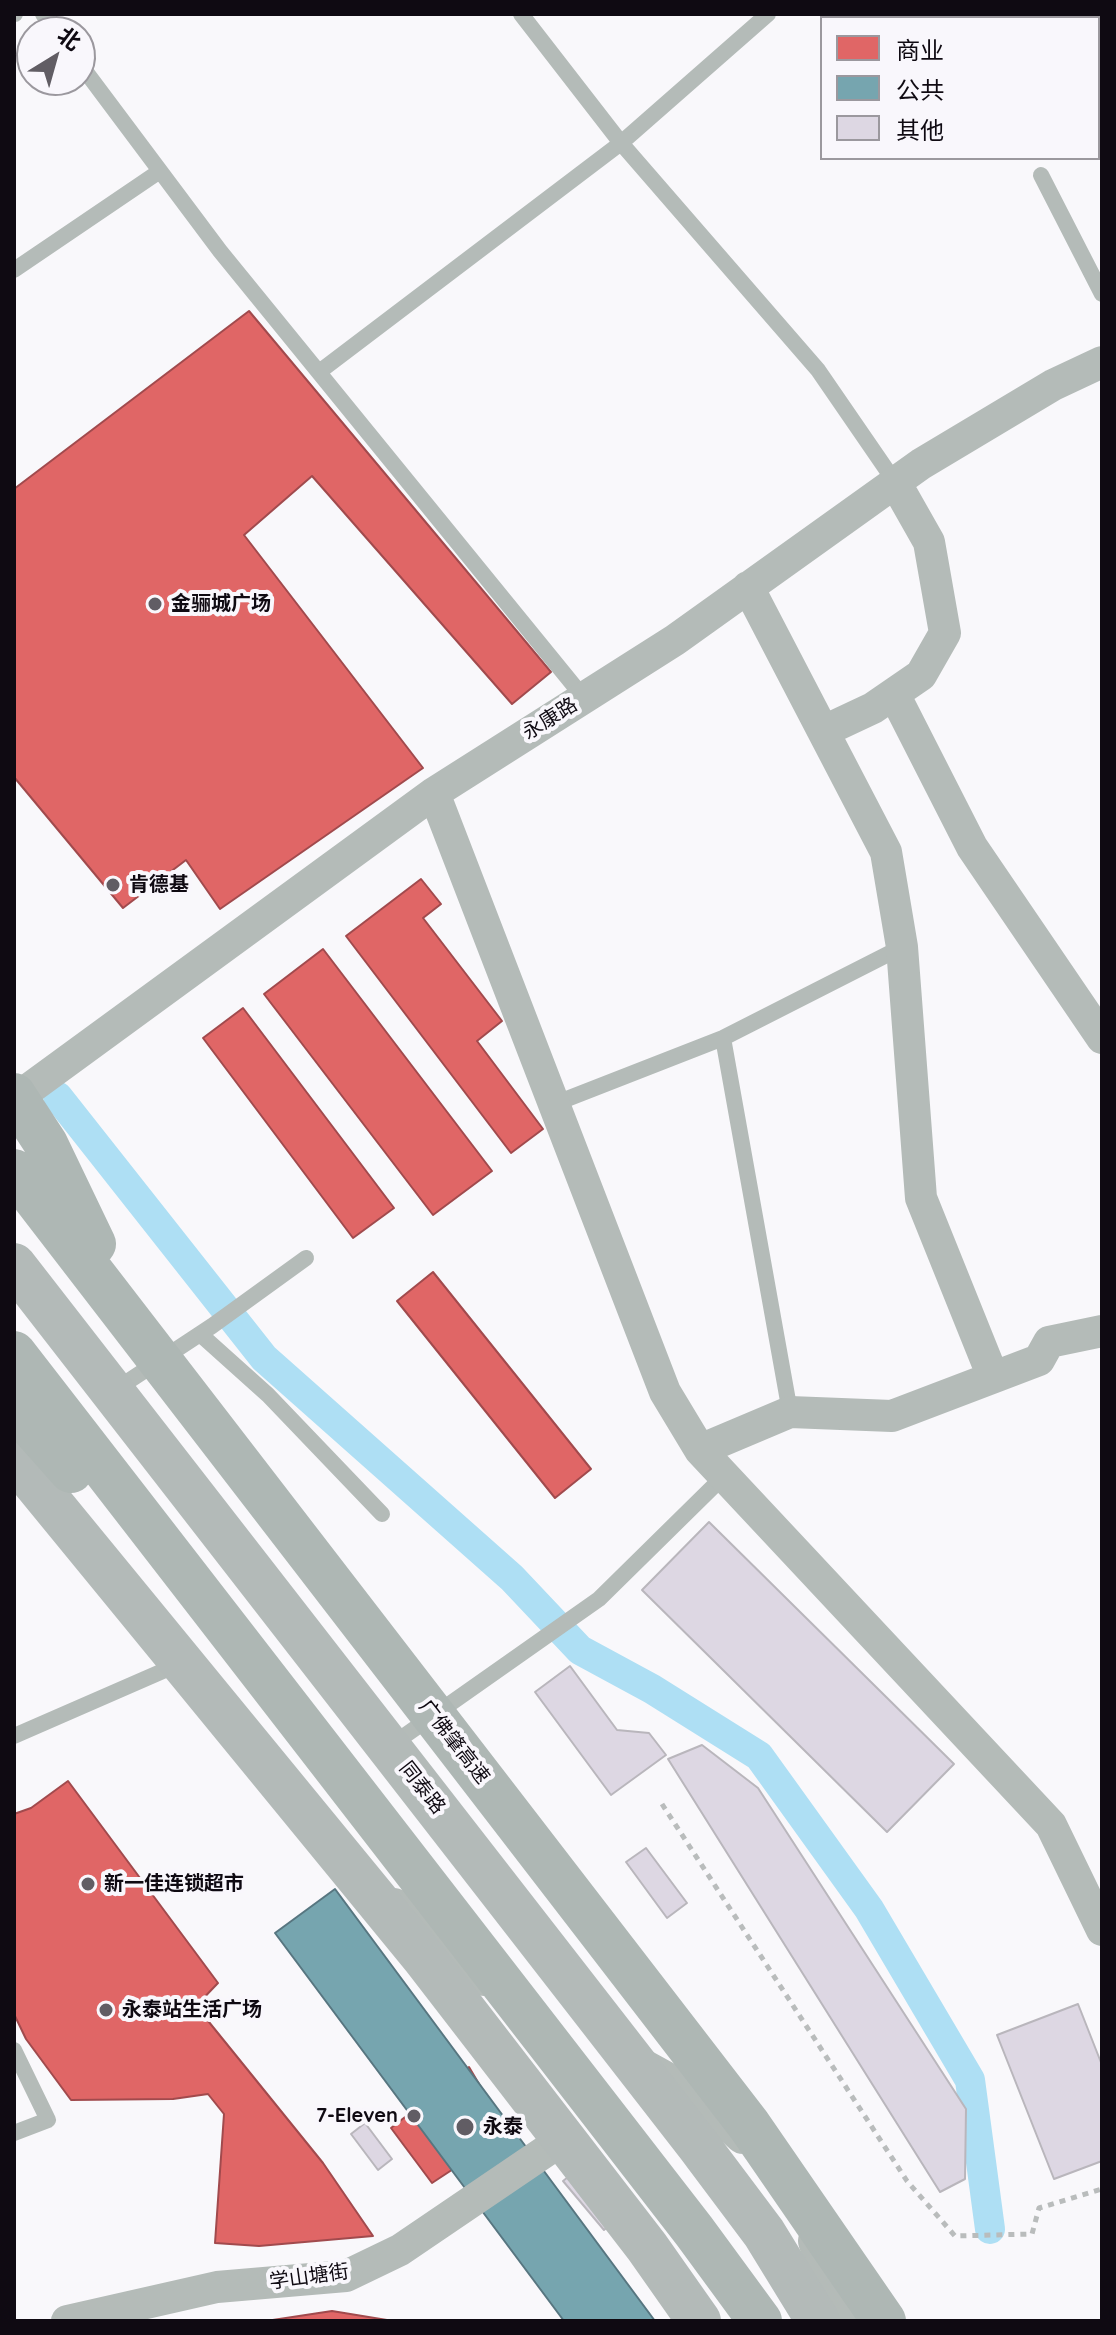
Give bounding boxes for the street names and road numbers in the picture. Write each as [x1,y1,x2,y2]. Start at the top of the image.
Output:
street label: 永康路 [518,693,582,745]
street label: 广佛肇高速 [414,1695,494,1789]
street label: 同泰路 [394,1757,450,1819]
street label: 学山塘街 [268,2260,350,2294]

